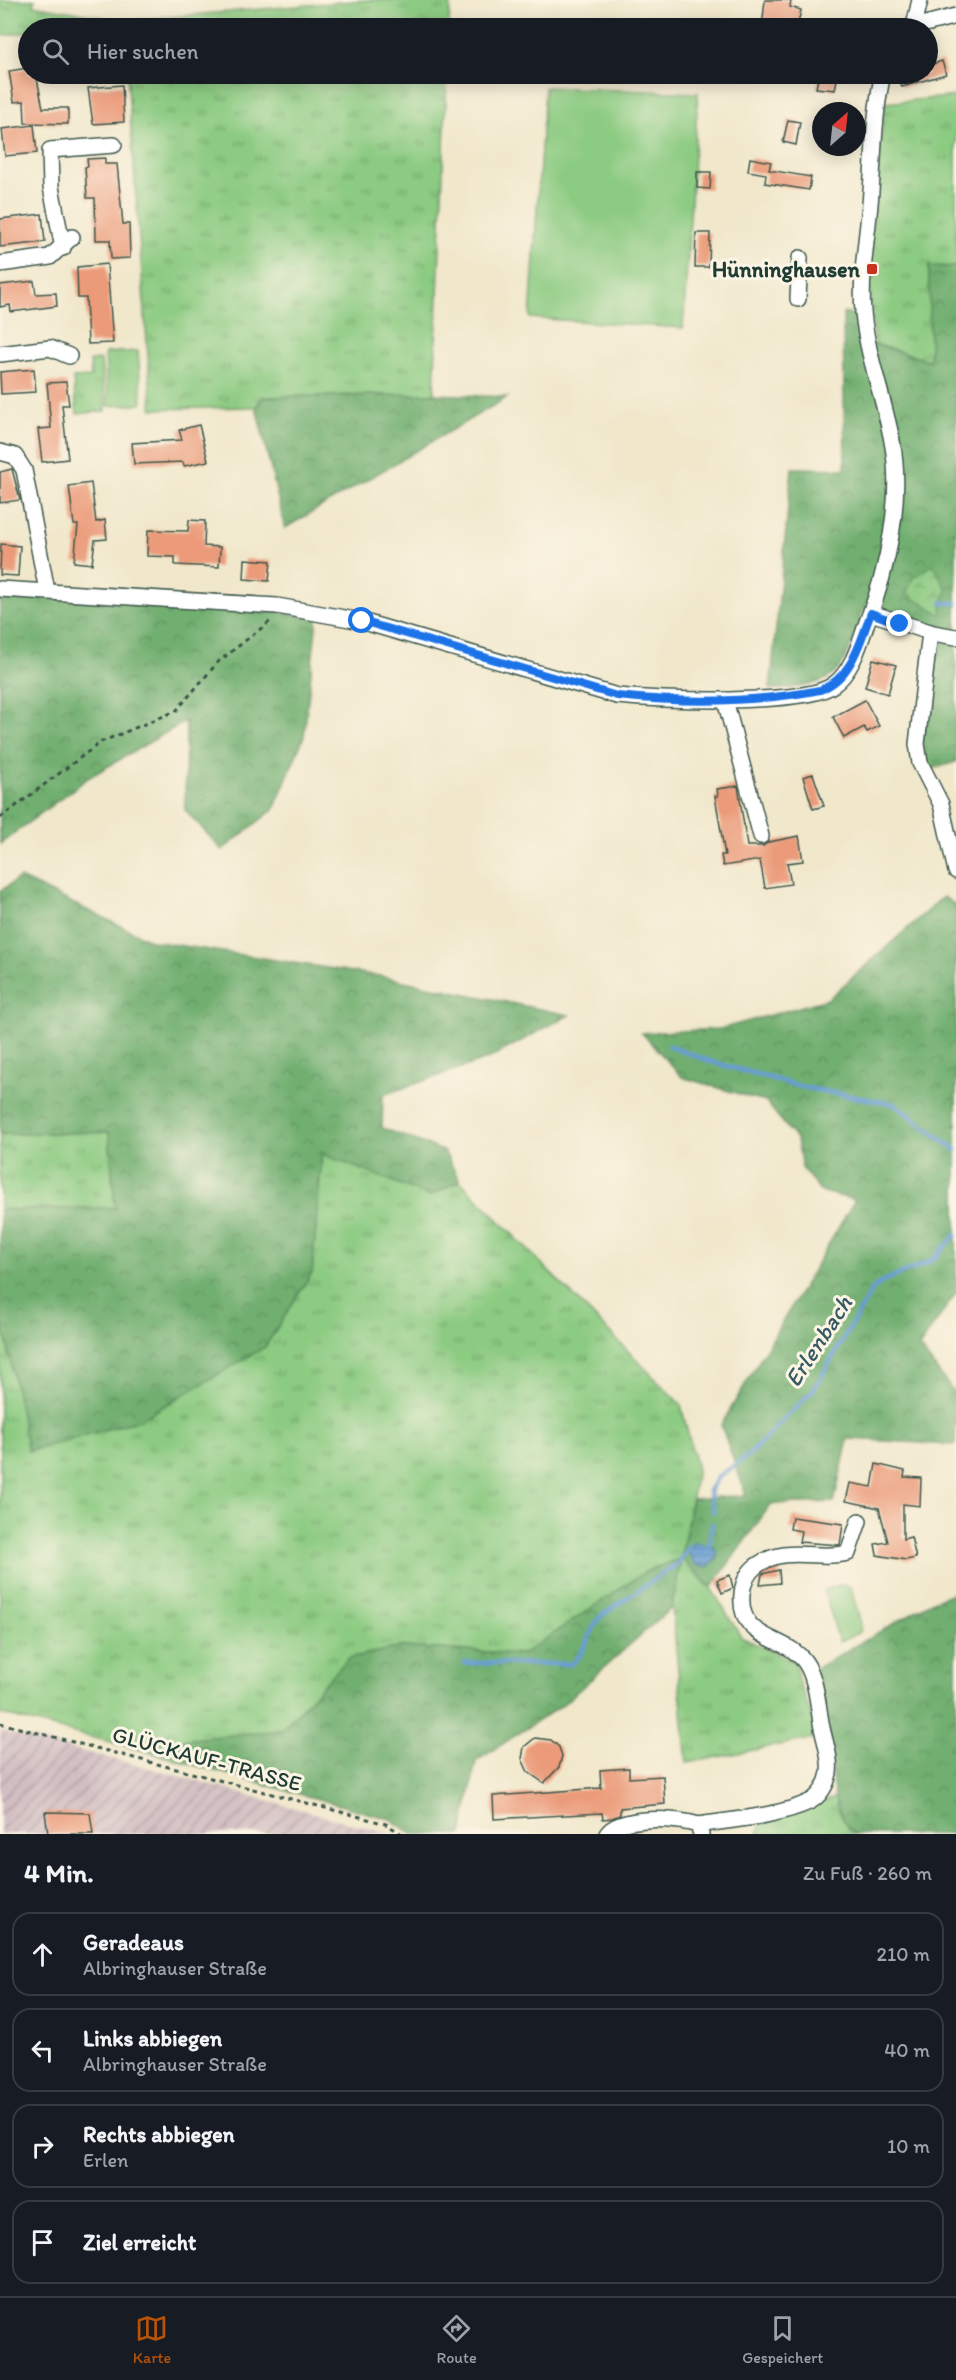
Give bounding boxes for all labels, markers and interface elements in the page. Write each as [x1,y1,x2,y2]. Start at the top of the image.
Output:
search box [18,18,938,84]
icon: search [39,35,72,68]
text: Hier suchen [87,38,198,65]
north arrow [812,102,866,156]
place label: Hünninghausen [712,256,861,283]
marker: Hünninghausen [865,262,879,276]
route start [348,607,374,633]
route end [886,610,912,636]
water label: Erlenbach [778,1290,858,1392]
street label: GLÜCKAUF-TRASSE [110,1721,304,1797]
text: 4 Min. [24,1857,94,1889]
text: Zu Fuß · 260 m [803,1861,932,1885]
text: Geradeaus [83,1929,184,1956]
icon: ahead [26,1938,59,1971]
text: 210 m [877,1942,930,1966]
text: Albringhauser Straße [83,1956,267,1980]
text: Links abbiegen [83,2025,222,2052]
icon: left [26,2034,59,2067]
text: 40 m [884,2038,930,2062]
text: Albringhauser Straße [83,2052,267,2076]
text: Rechts abbiegen [83,2121,235,2148]
icon: right [26,2130,59,2163]
text: 10 m [887,2134,930,2158]
text: Erlen [83,2148,128,2172]
icon: arrive [26,2226,59,2259]
text: Ziel erreicht [83,2229,196,2256]
tab: Karte [133,2312,171,2367]
tab: Route [437,2312,477,2367]
tab: Gespeichert [742,2312,823,2367]

